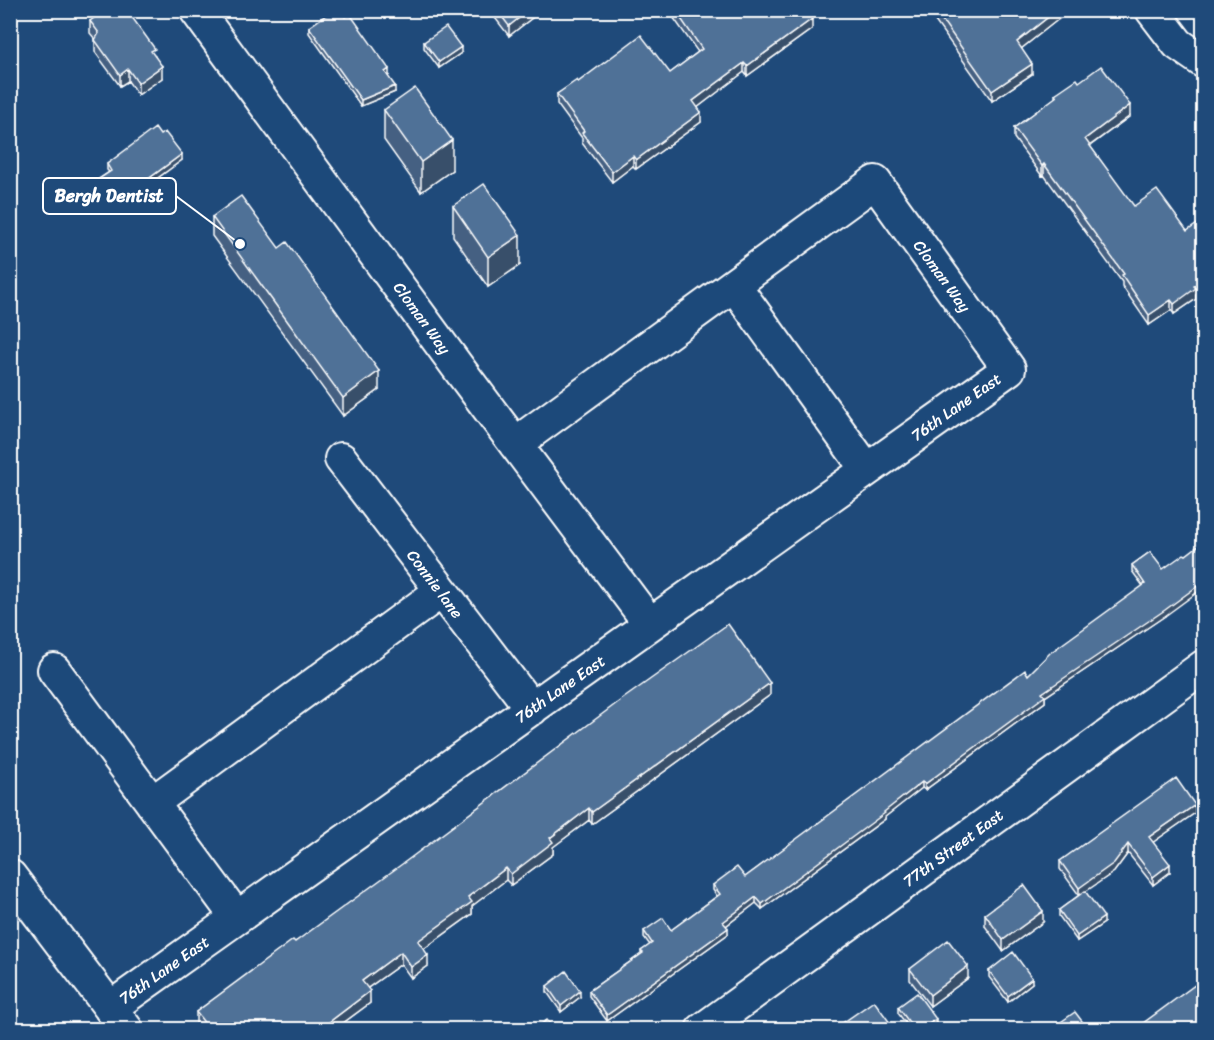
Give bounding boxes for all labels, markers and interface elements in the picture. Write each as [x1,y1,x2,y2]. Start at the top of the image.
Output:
callout: Bergh Dentist [43,178,176,214]
text: Bergh Dentist [55,180,164,212]
street label: Cloman Way [905,233,979,319]
street label: Cloman Way [385,275,459,361]
street label: 76th Lane East [904,365,1008,449]
street label: Connie lane [399,543,471,625]
street label: 76th Lane East [508,647,612,731]
street label: 77th Street East [896,801,1010,895]
street label: 76th Lane East [112,928,216,1012]

